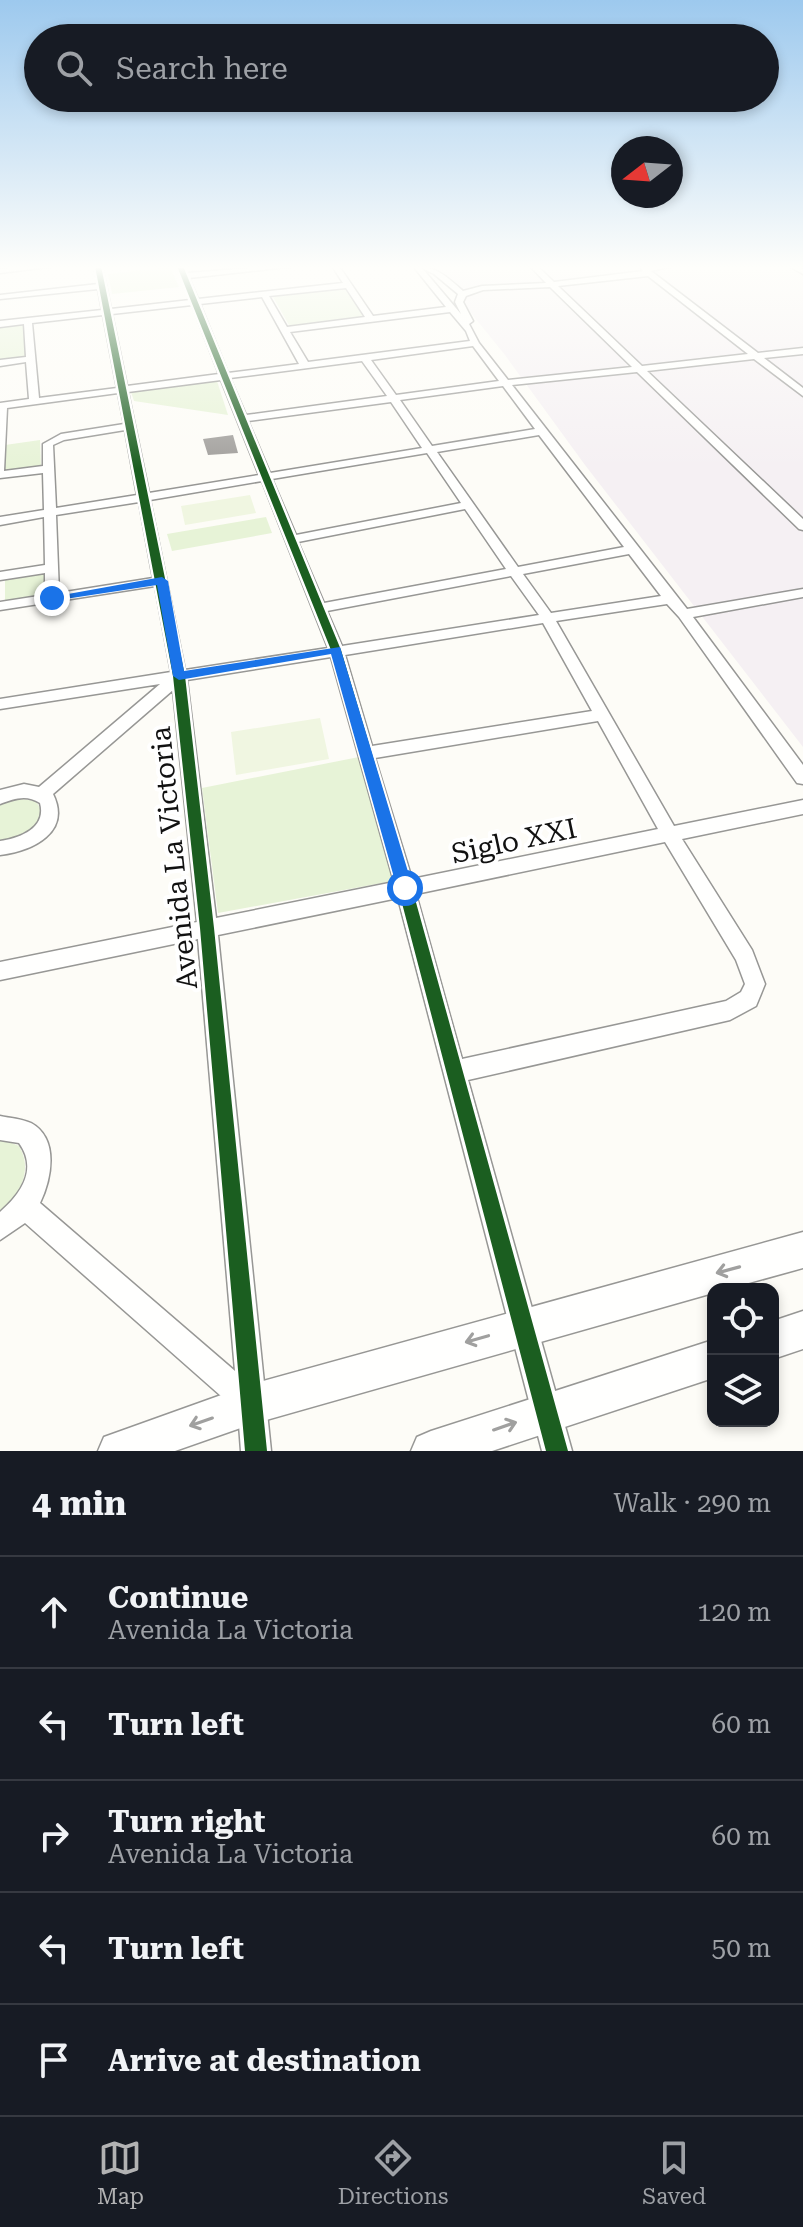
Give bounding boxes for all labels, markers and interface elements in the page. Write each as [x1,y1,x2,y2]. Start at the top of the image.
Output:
search box [24,24,779,112]
icon: search [52,46,96,90]
text: Search here [116,51,288,86]
north arrow [611,136,683,208]
route end [34,580,70,616]
street label: Avenida La Victoria [144,725,204,991]
street label: Siglo XXI [448,812,580,870]
route start [387,870,423,906]
one-way arrow [715,1264,741,1279]
map controls [707,1283,779,1427]
button: locate [707,1283,779,1355]
one-way arrow [465,1333,491,1348]
button: layers [707,1355,779,1427]
one-way arrow [190,1416,214,1430]
one-way arrow [492,1417,517,1432]
text: 4 min [32,1483,127,1523]
text: Walk · 290 m [613,1488,771,1518]
text: Continue [108,1580,248,1615]
icon: ahead [32,1590,76,1634]
text: 120 m [697,1597,771,1627]
text: Avenida La Victoria [108,1615,353,1645]
icon: left [32,1702,76,1746]
text: Turn left [108,1707,244,1742]
text: 60 m [712,1709,771,1739]
text: Turn right [108,1804,265,1839]
icon: right [32,1814,76,1858]
text: 60 m [712,1821,771,1851]
text: Avenida La Victoria [108,1839,353,1869]
icon: left [32,1926,76,1970]
text: Turn left [108,1931,244,1966]
text: 50 m [712,1933,771,1963]
icon: arrive [32,2038,76,2082]
text: Arrive at destination [108,2043,421,2078]
tab: Map [97,2136,144,2209]
tab: Directions [338,2136,449,2209]
tab: Saved [642,2136,706,2209]

